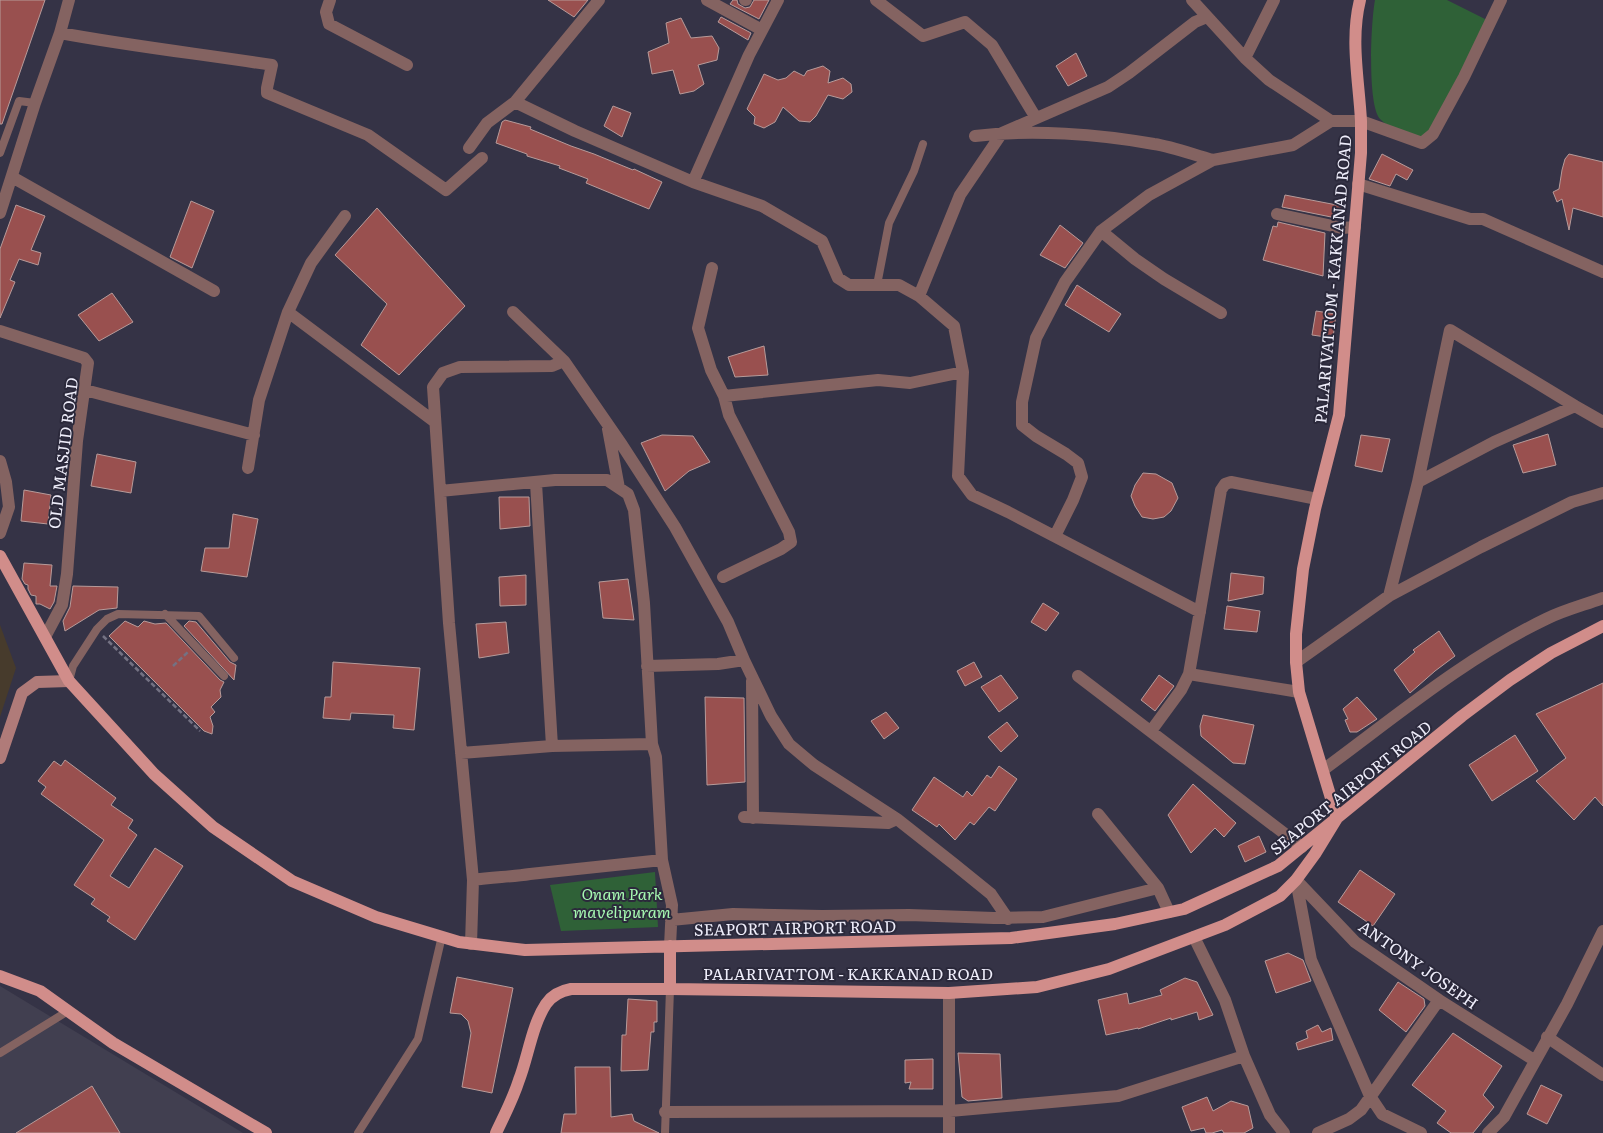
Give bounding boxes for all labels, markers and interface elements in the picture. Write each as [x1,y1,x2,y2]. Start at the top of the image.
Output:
street label: PALARIVATTOM - KAKKANAD ROAD [1307,134,1357,424]
street label: OLD MASJID ROAD [41,376,83,530]
street label: SEAPORT AIRPORT ROAD [1264,714,1436,860]
park label: Onam Park mavelipuram [573,881,671,923]
street label: SEAPORT AIRPORT ROAD [694,913,896,941]
street label: ANTONY JOSEPH [1354,914,1484,1014]
street label: PALARIVATTOM - KAKKANAD ROAD [703,961,993,985]

